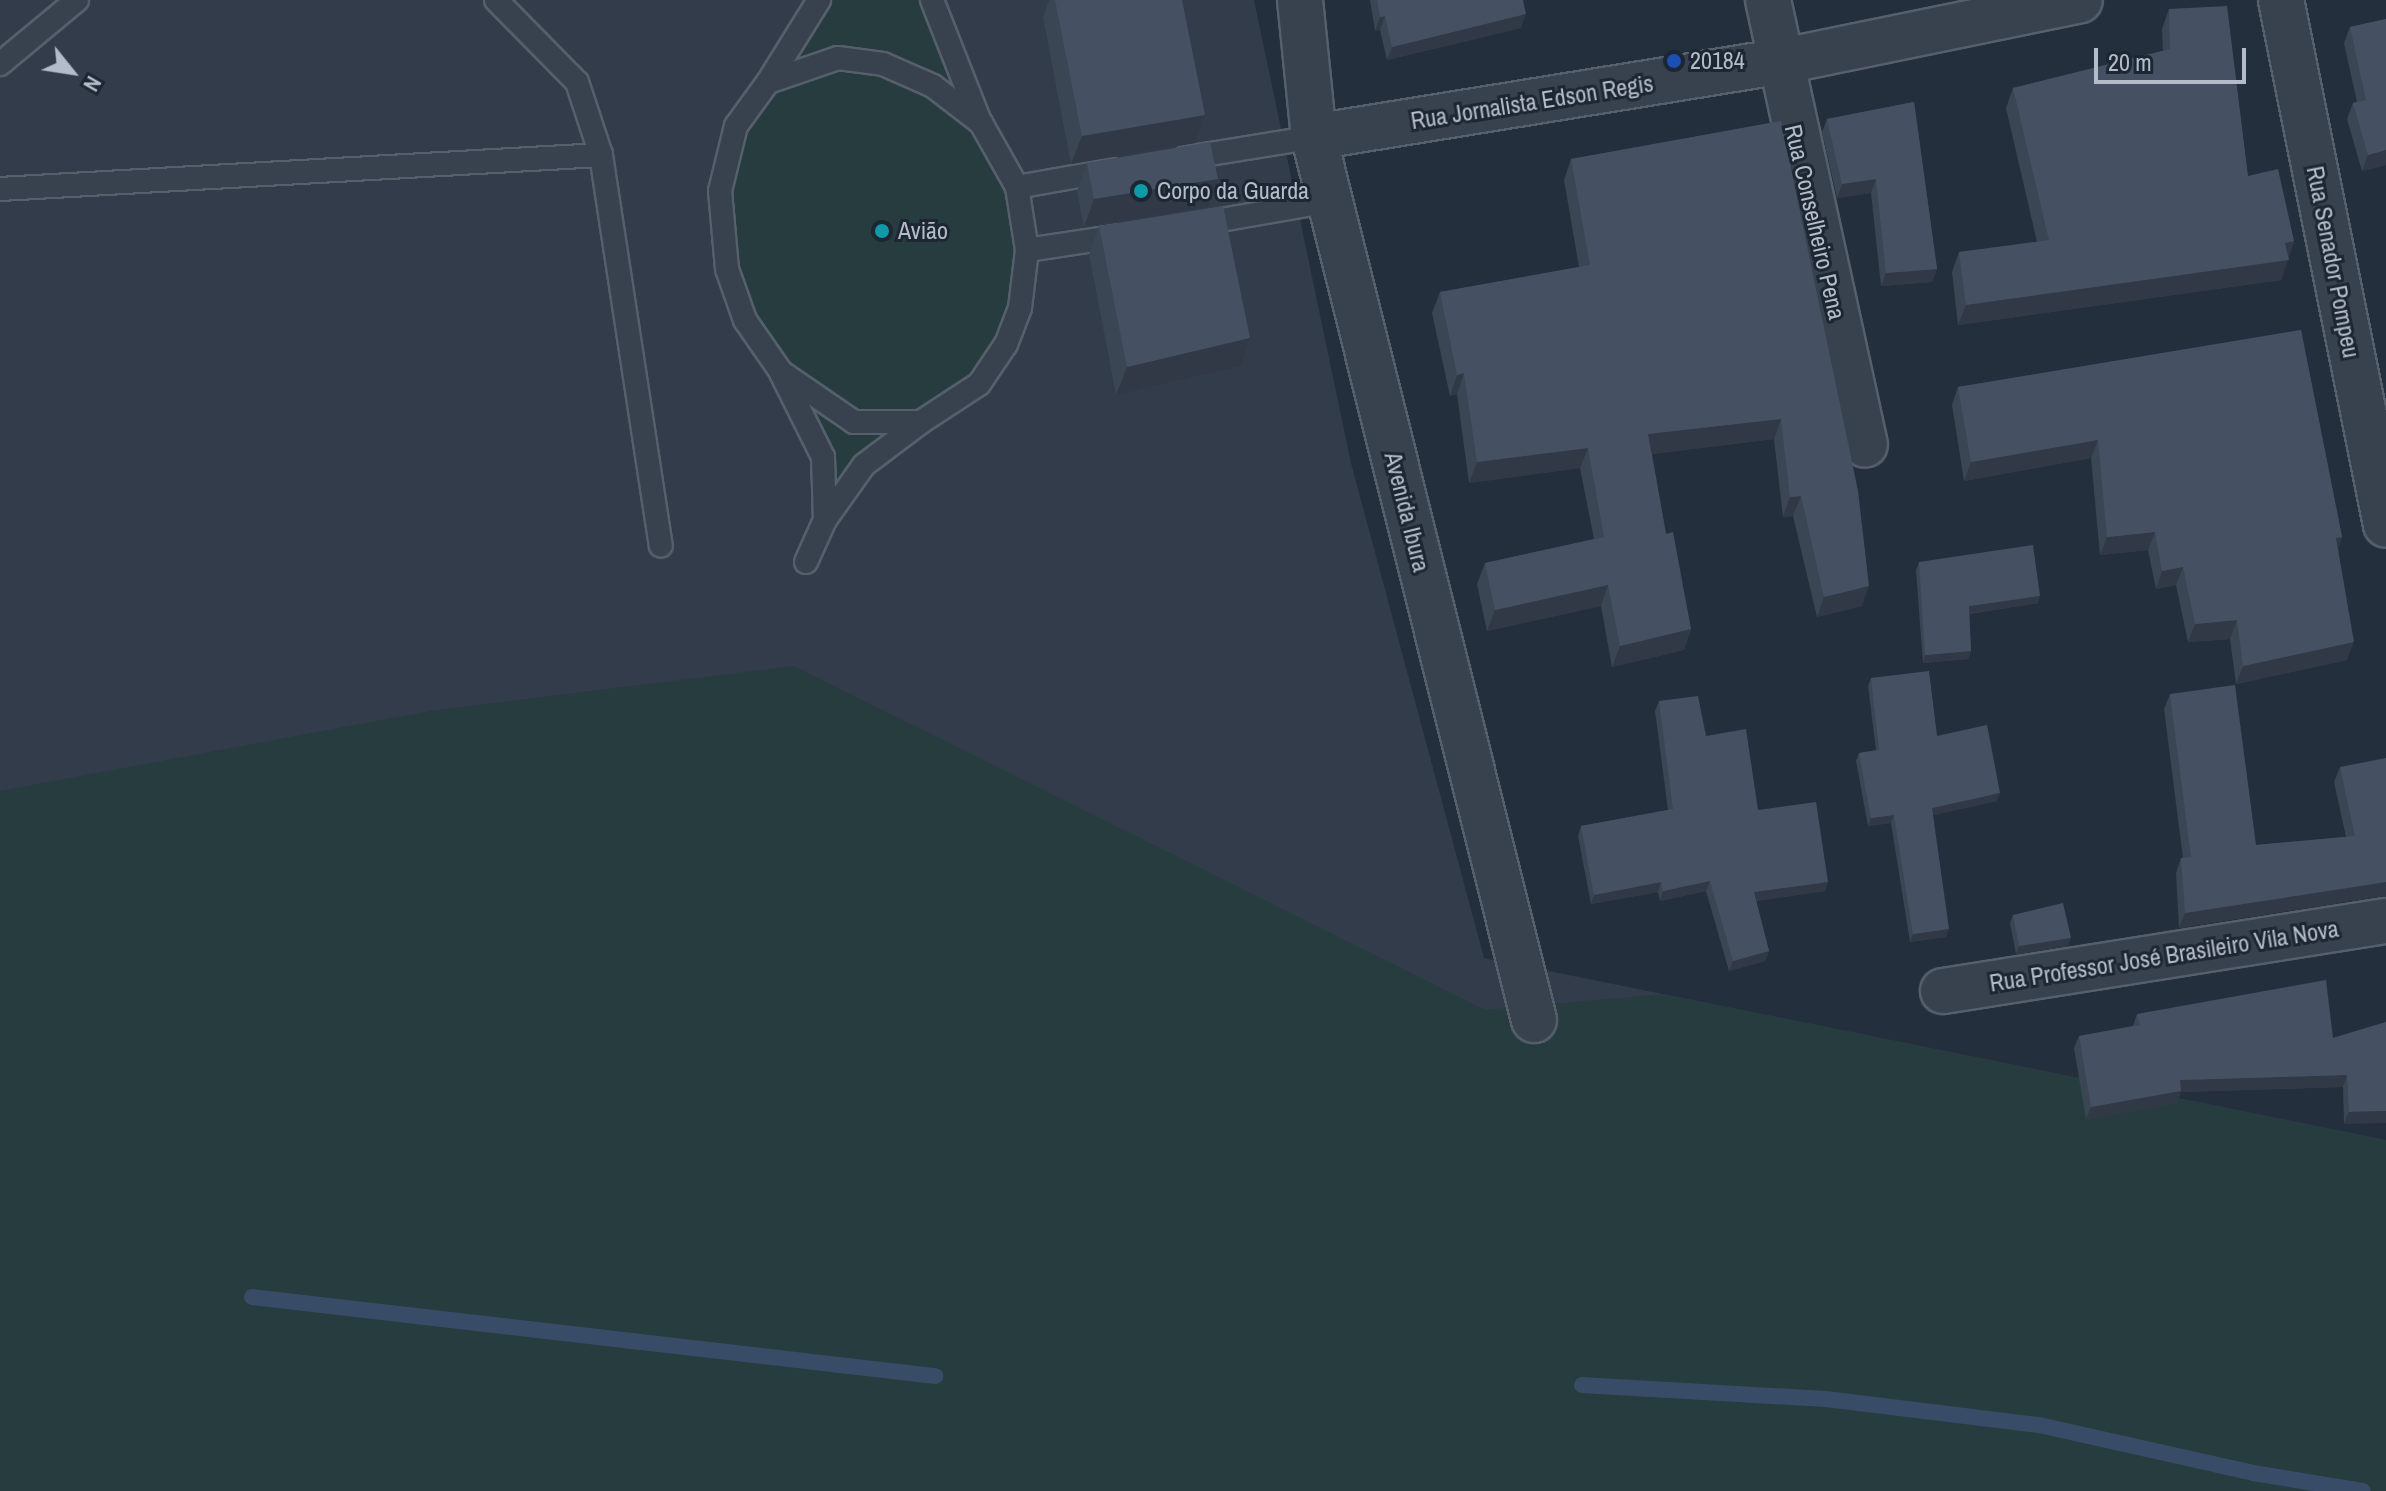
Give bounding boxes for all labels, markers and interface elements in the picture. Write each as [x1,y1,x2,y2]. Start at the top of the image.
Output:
north arrow [32,32,112,112]
scale bar [2098,32,2250,82]
text: 20 m [2108,46,2152,78]
place label: 20184 [1690,47,1745,75]
marker: 20184 [1665,52,1683,70]
street label: Rua Jornalista Edson Regis [1409,69,1655,135]
text: N [77,71,109,97]
street label: Rua Conselheiro Pena [1779,122,1851,322]
street label: Rua Senador Pompeu [2300,164,2366,360]
place label: Corpo da Guarda [1157,177,1309,205]
marker: Corpo da Guarda [1132,182,1150,200]
place label: Avião [898,217,948,245]
marker: Avião [873,222,891,240]
street label: Avenida Ibura [1378,449,1436,575]
street label: Rua Professor José Brasileiro Vila Nova [1987,914,2341,998]

